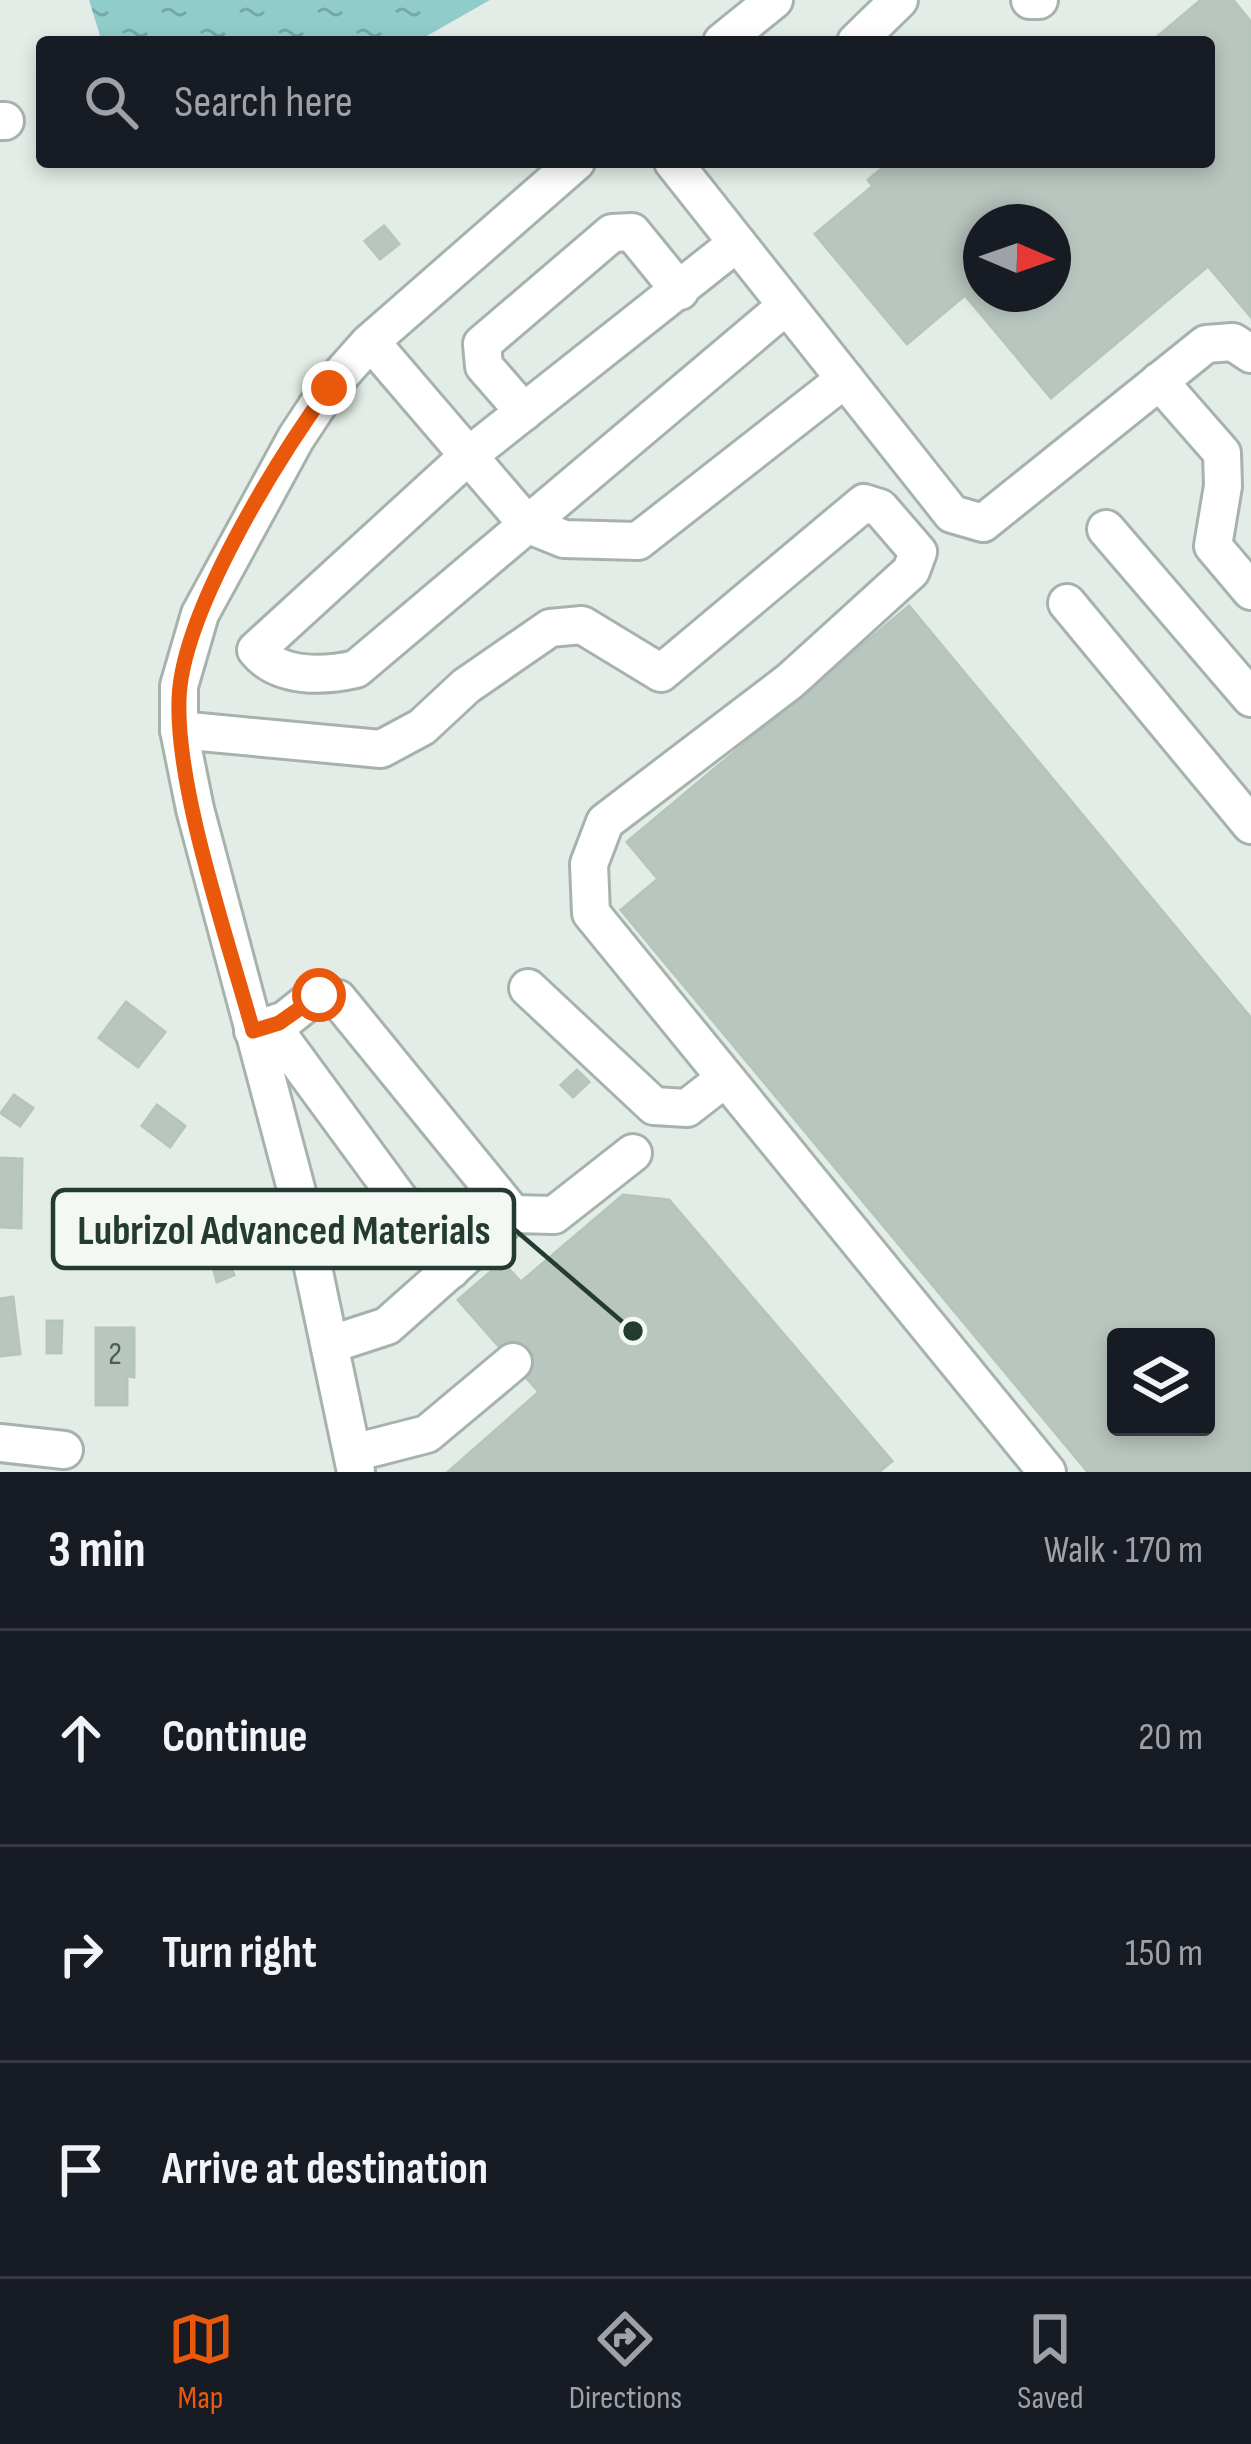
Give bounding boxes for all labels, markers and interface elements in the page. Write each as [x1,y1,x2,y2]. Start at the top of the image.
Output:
search box [36,36,1215,168]
icon: search [78,69,144,135]
text: Search here [174,75,353,130]
north arrow [963,204,1071,312]
route end [302,361,356,415]
route start [292,968,346,1022]
callout: Lubrizol Advanced Materials [53,1190,514,1268]
text: Lubrizol Advanced Materials [77,1206,491,1257]
map controls [1107,1328,1215,1436]
button: layers [1107,1328,1215,1436]
house number: 2 [108,1334,122,1374]
text: 3 min [48,1520,146,1581]
text: Walk · 170 m [1044,1527,1203,1574]
icon: ahead [48,1705,114,1771]
text: Continue [162,1710,308,1765]
text: 20 m [1138,1714,1203,1761]
icon: right [48,1921,114,1987]
text: Turn right [162,1926,317,1981]
text: 150 m [1125,1930,1203,1977]
icon: arrive [48,2137,114,2203]
text: Arrive at destination [162,2142,488,2197]
tab: Map [168,2306,234,2418]
tab: Directions [569,2306,682,2418]
tab: Saved [1017,2306,1083,2418]

